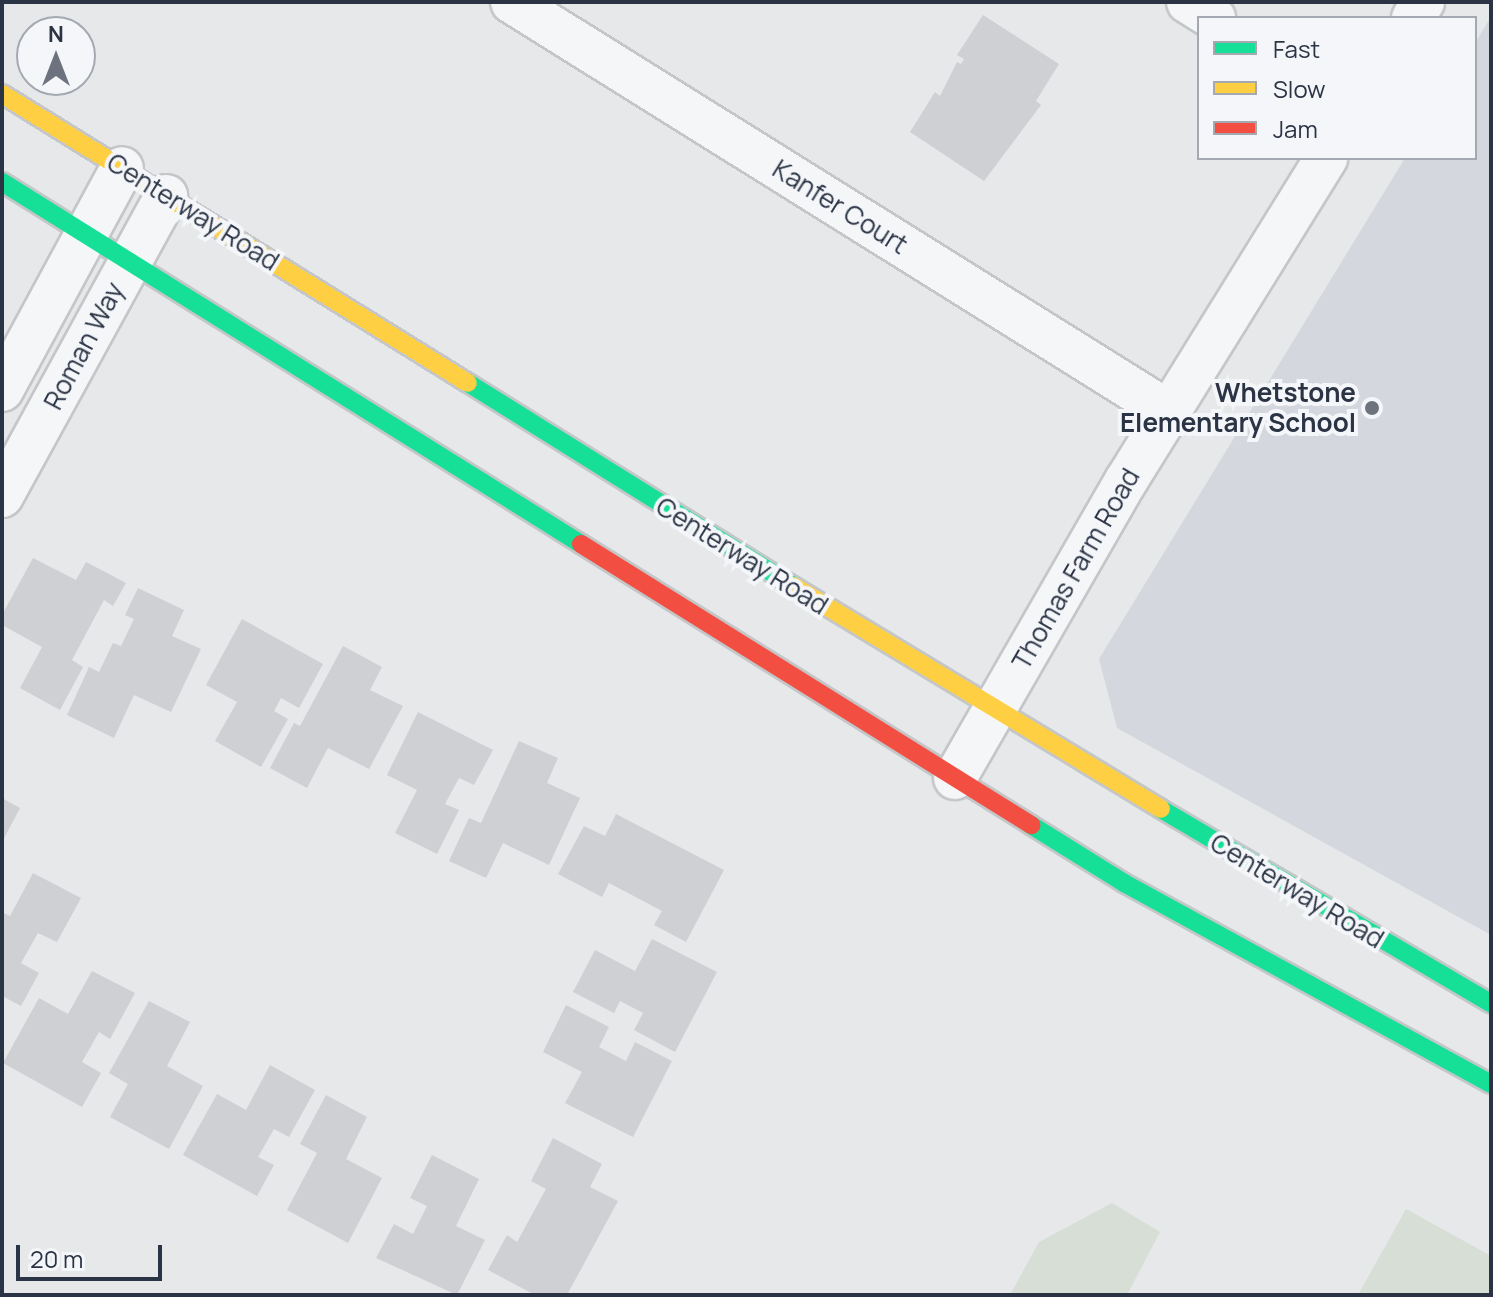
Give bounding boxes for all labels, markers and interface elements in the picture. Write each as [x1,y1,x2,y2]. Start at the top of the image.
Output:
north arrow [16,16,96,96]
legend [1197,16,1477,160]
text: N [48,19,64,49]
text: Fast [1273,32,1320,65]
text: Slow [1273,72,1326,105]
text: Jam [1273,112,1318,145]
street label: Centerway Road [101,147,285,277]
street label: Kanfer Court [767,153,913,261]
street label: Roman Way [37,277,131,415]
place label: Whetstone Elementary School [1120,377,1356,438]
marker: Whetstone Elementary School [1363,399,1381,417]
street label: Thomas Farm Road [1006,463,1146,675]
street label: Centerway Road [650,491,834,621]
street label: Centerway Road [1205,827,1389,955]
scale bar [20,1229,166,1279]
text: 20 m [30,1242,83,1275]

